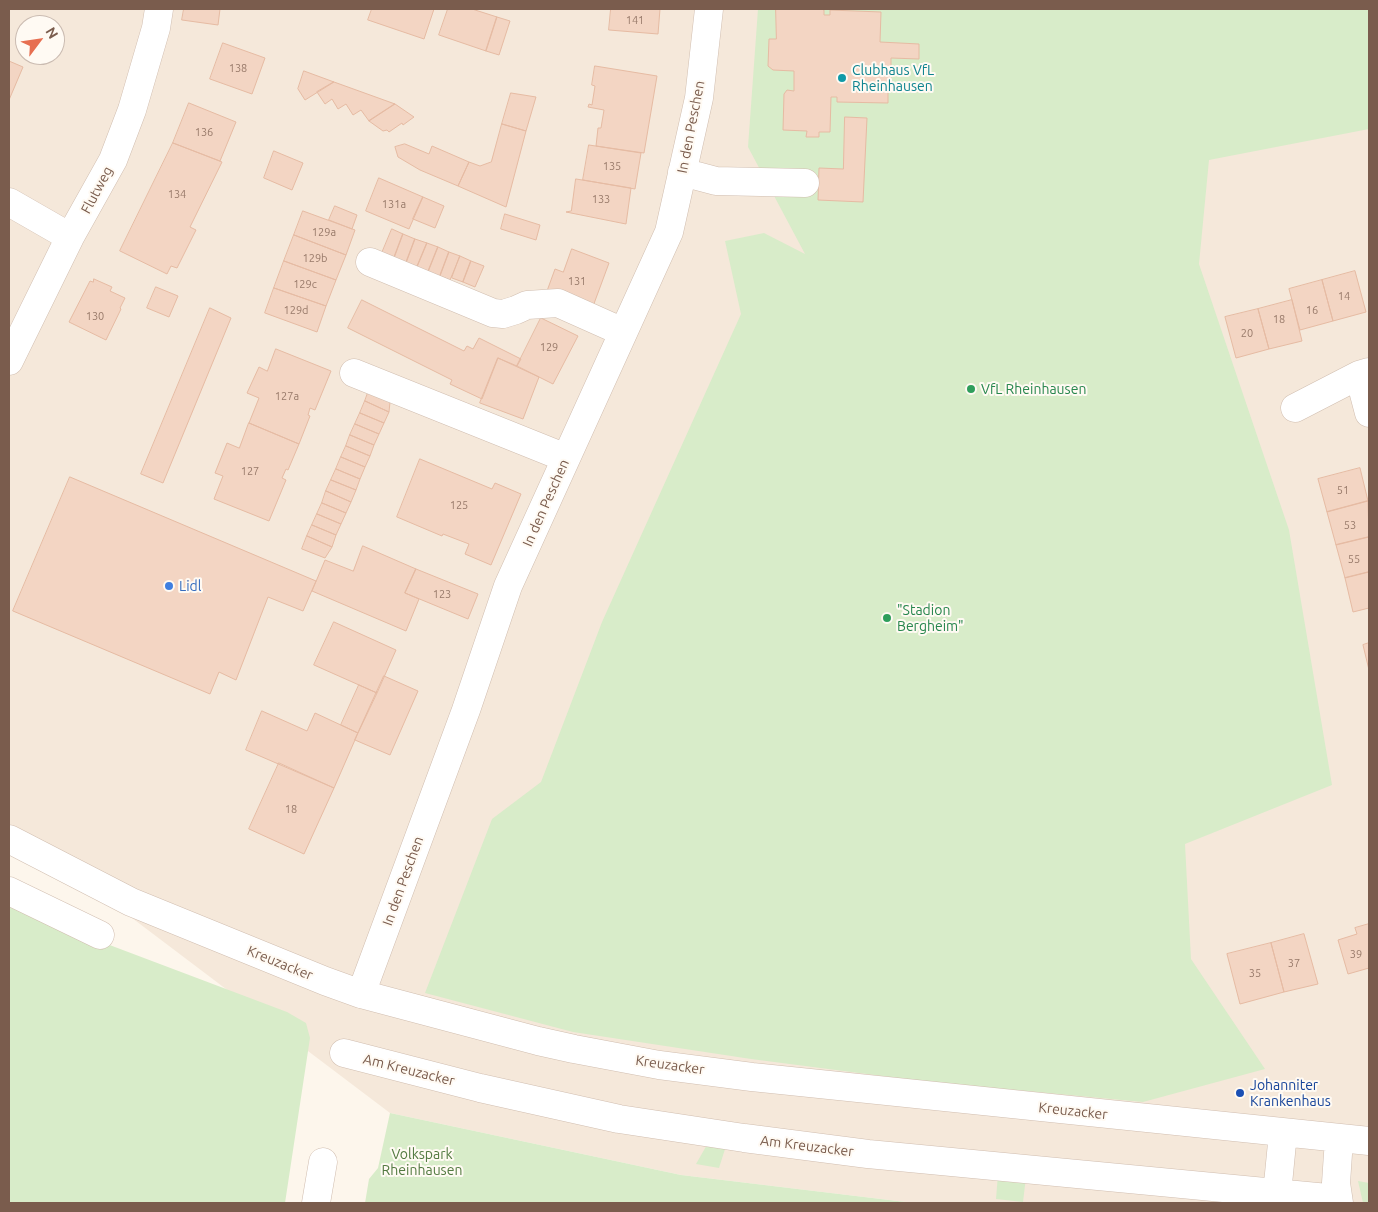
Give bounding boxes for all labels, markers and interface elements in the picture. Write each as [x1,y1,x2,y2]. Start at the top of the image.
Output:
house number: 141 [626,13,644,27]
north arrow [15,15,65,65]
text: N [42,24,62,41]
house number: 138 [229,61,247,75]
place label: Clubhaus VfL Rheinhausen [852,62,934,94]
marker: Clubhaus VfL Rheinhausen [836,72,848,84]
street label: In den Peschen [674,79,708,175]
house number: 136 [195,125,213,139]
house number: 135 [603,159,621,173]
street label: Flutweg [78,163,116,217]
house number: 134 [168,187,186,201]
house number: 133 [592,192,610,206]
house number: 131a [382,197,406,211]
house number: 129a [312,225,336,239]
house number: 129b [302,251,328,265]
house number: 131 [568,274,586,288]
house number: 129c [293,277,317,291]
house number: 14 [1338,289,1350,303]
house number: 129d [283,303,309,317]
house number: 16 [1306,303,1318,317]
house number: 130 [86,309,104,323]
house number: 18 [1273,312,1285,326]
house number: 20 [1241,326,1253,340]
house number: 129 [540,340,558,354]
place label: VfL Rheinhausen [981,381,1086,397]
marker: VfL Rheinhausen [965,383,977,395]
house number: 127a [275,389,299,403]
street label: In den Peschen [519,457,573,549]
house number: 127 [241,464,259,478]
house number: 51 [1337,483,1349,497]
house number: 125 [450,498,468,512]
house number: 53 [1344,518,1356,532]
house number: 55 [1348,552,1360,566]
place label: Lidl [179,578,201,594]
marker: Lidl [163,580,175,592]
house number: 123 [433,587,451,601]
place label: "Stadion Bergheim" [897,602,964,634]
marker: "Stadion Bergheim" [881,612,893,624]
house number: 18 [285,802,297,816]
street label: In den Peschen [379,834,427,928]
street label: Kreuzacker [245,942,315,984]
house number: 39 [1350,947,1362,961]
house number: 37 [1288,956,1300,970]
house number: 35 [1249,966,1261,980]
street label: Am Kreuzacker [361,1050,457,1090]
street label: Kreuzacker [634,1052,706,1078]
place label: Johanniter Krankenhaus [1250,1077,1331,1110]
marker: Johanniter Krankenhaus [1234,1087,1246,1099]
street label: Kreuzacker [1038,1099,1108,1123]
street label: Am Kreuzacker [759,1132,855,1160]
park label: Volkspark Rheinhausen [382,1146,462,1178]

